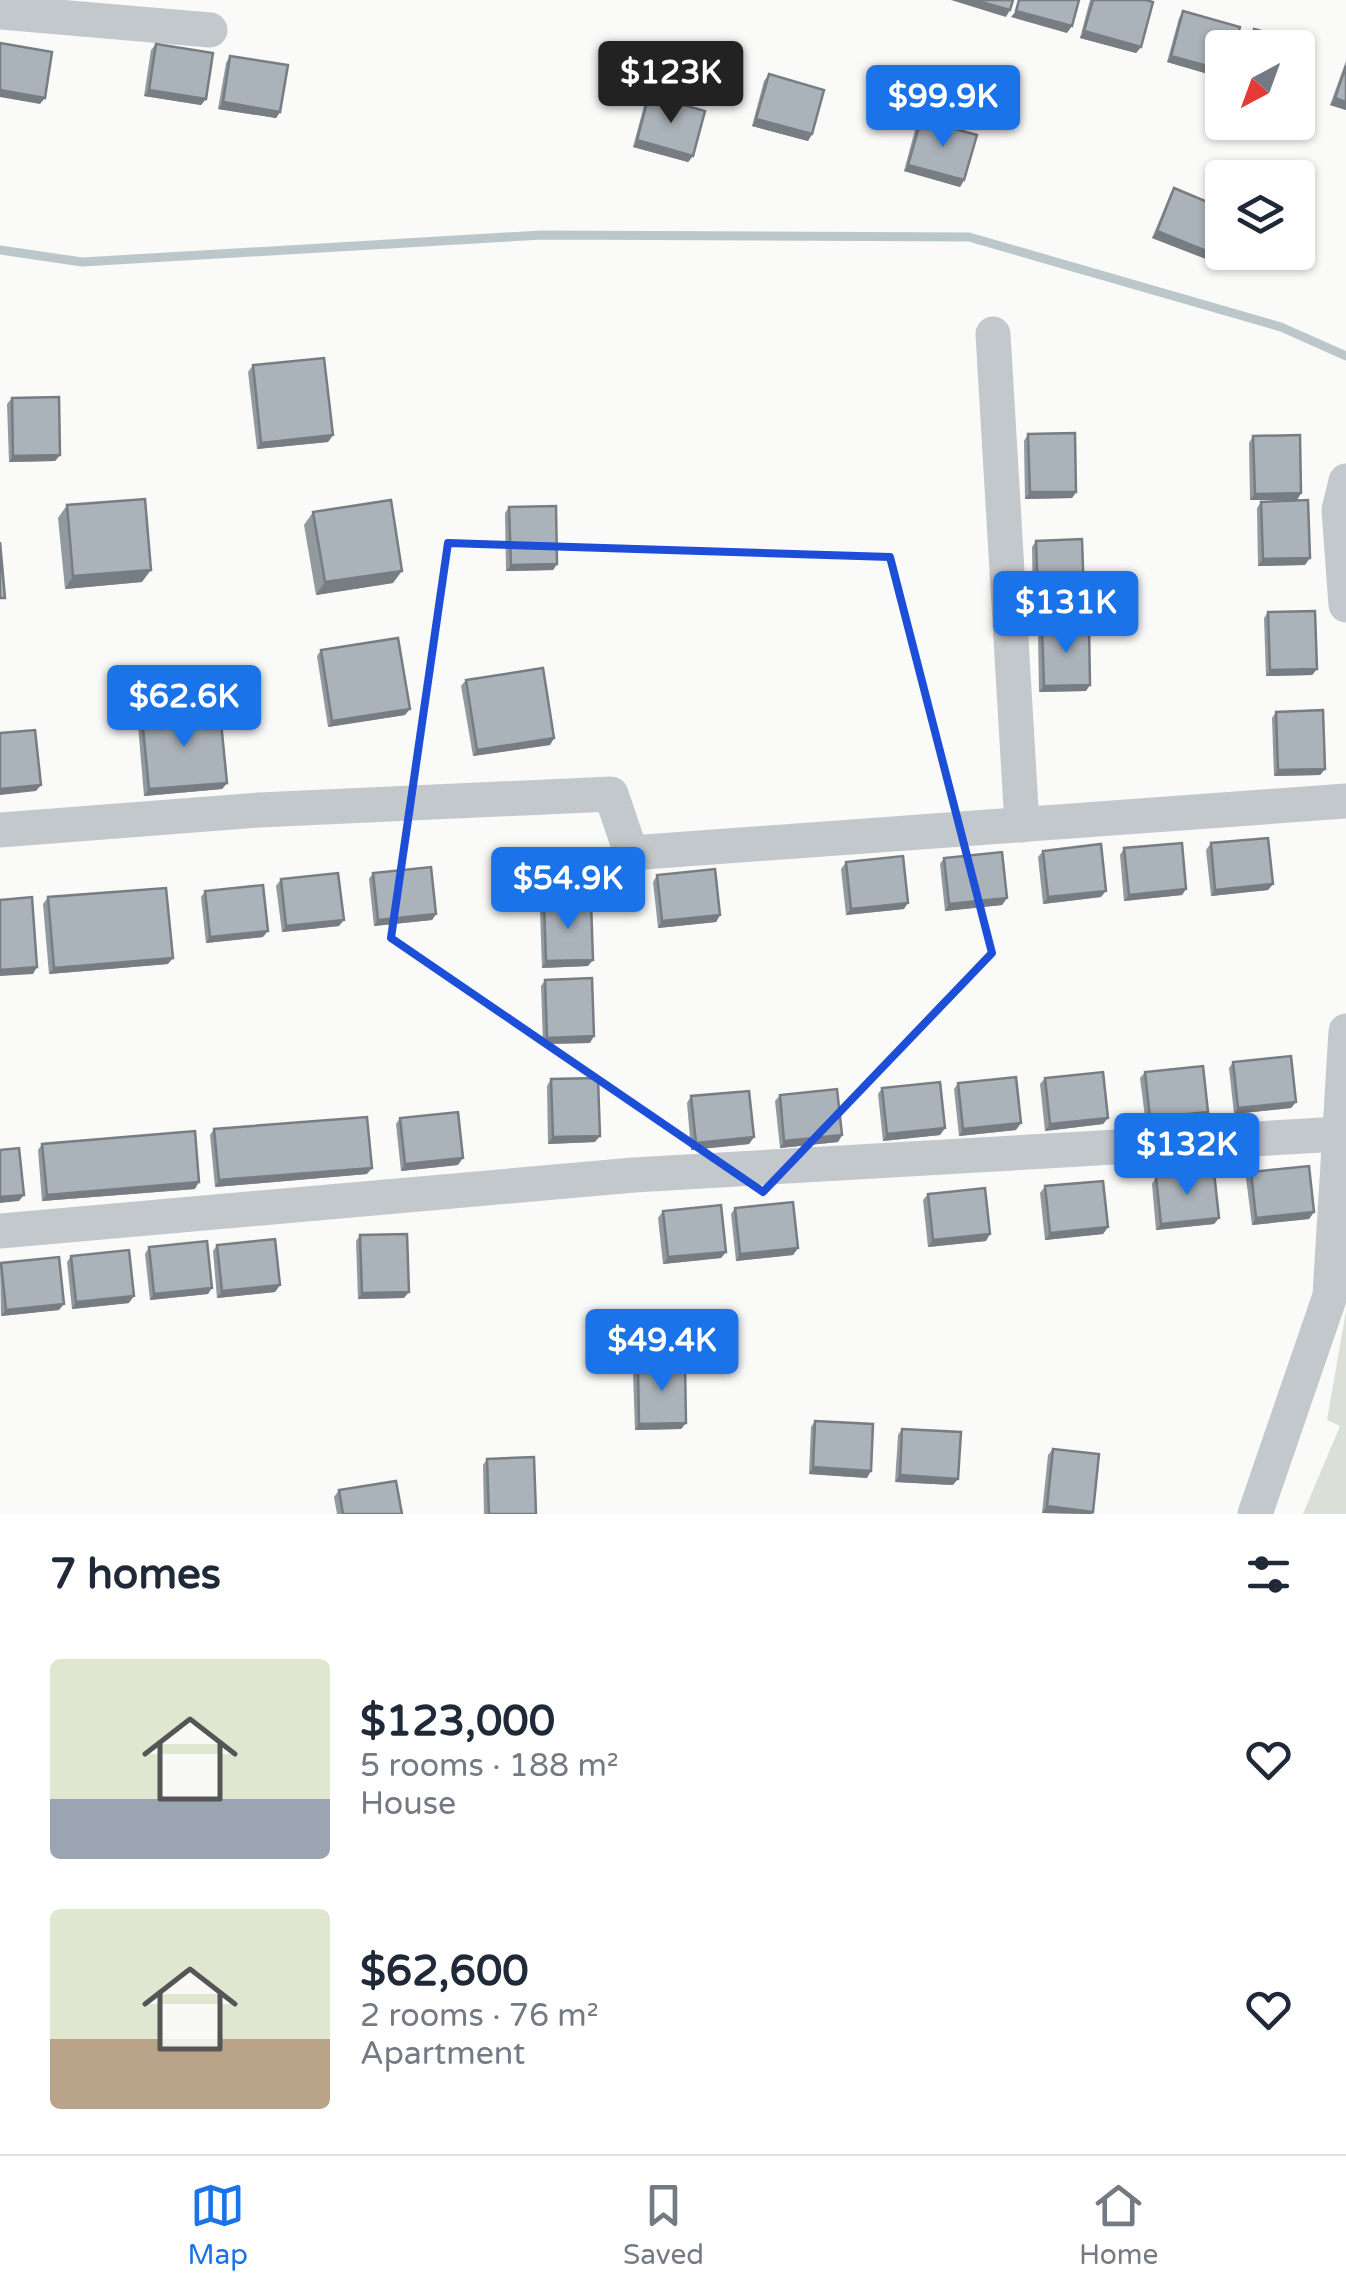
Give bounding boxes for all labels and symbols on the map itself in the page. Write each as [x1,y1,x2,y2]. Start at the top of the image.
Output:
north arrow [1205,30,1315,140]
pin: $123K [601,41,741,126]
pin: $99.9K [862,65,1024,150]
pin: $131K [996,571,1136,656]
pin: $62.6K [103,665,265,750]
pin: $54.9K [487,847,649,932]
pin: $132K [1117,1113,1257,1198]
pin: $49.4K [581,1309,743,1394]

